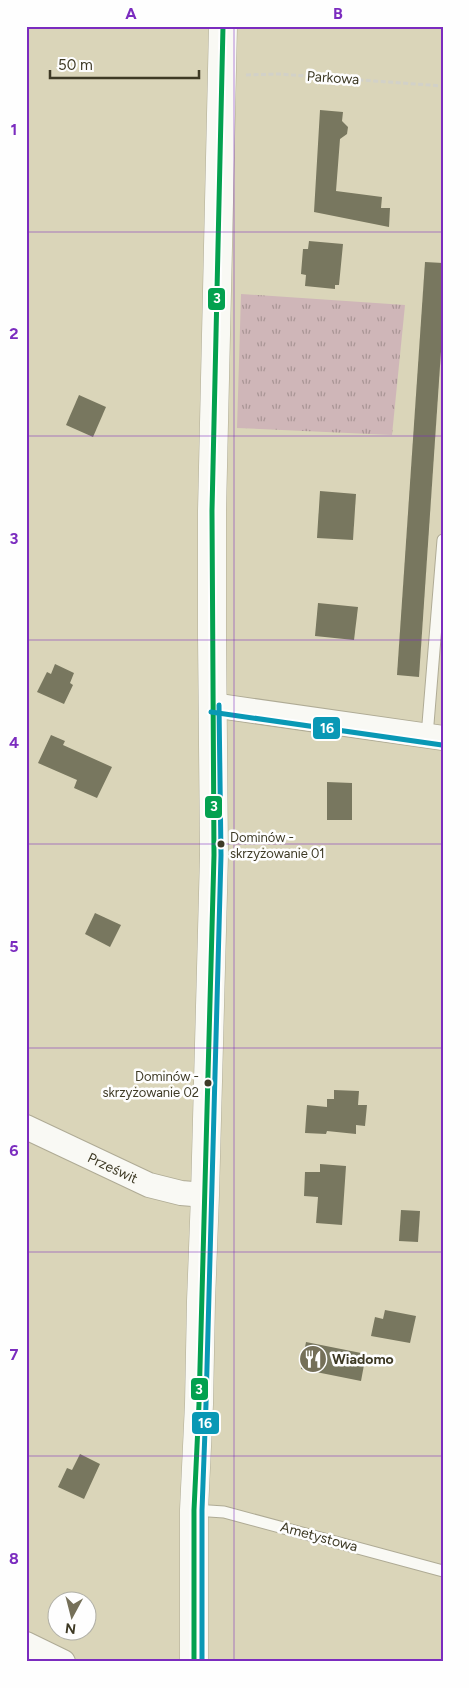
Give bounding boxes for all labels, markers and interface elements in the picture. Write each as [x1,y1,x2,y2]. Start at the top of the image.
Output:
text: A [125,4,137,23]
text: B [333,4,343,23]
scale bar [50,48,199,80]
text: 50 m [58,56,93,74]
street label: Parkowa [306,68,360,88]
text: 1 [11,120,17,139]
line badge: 3 [207,287,226,311]
text: 3 [213,290,221,307]
text: 2 [9,324,19,343]
text: 3 [10,529,19,548]
line badge: 16 [312,716,341,740]
text: 16 [320,720,334,737]
text: 4 [9,733,19,752]
line badge: 3 [204,795,223,819]
text: 3 [210,798,218,815]
place label: Dominów - skrzyżowanie 01 [230,830,325,861]
marker: Dominów - skrzyżowanie 01 [216,839,226,849]
text: 5 [9,937,19,956]
place label: Dominów - skrzyżowanie 02 [102,1069,199,1100]
marker: Dominów - skrzyżowanie 02 [203,1078,213,1088]
text: 6 [9,1141,19,1160]
street label: Prześwit [85,1149,141,1187]
restaurant icon: Wiadomo [298,1344,328,1374]
text: 7 [10,1345,19,1364]
place label: Wiadomo [332,1351,394,1368]
line badge: 3 [190,1377,209,1401]
text: 3 [195,1381,203,1398]
line badge: 16 [191,1411,220,1435]
text: 16 [198,1415,212,1432]
street label: Ametystowa [278,1519,360,1555]
text: 8 [9,1549,19,1568]
north arrow [48,1590,98,1640]
text: N [64,1619,77,1638]

